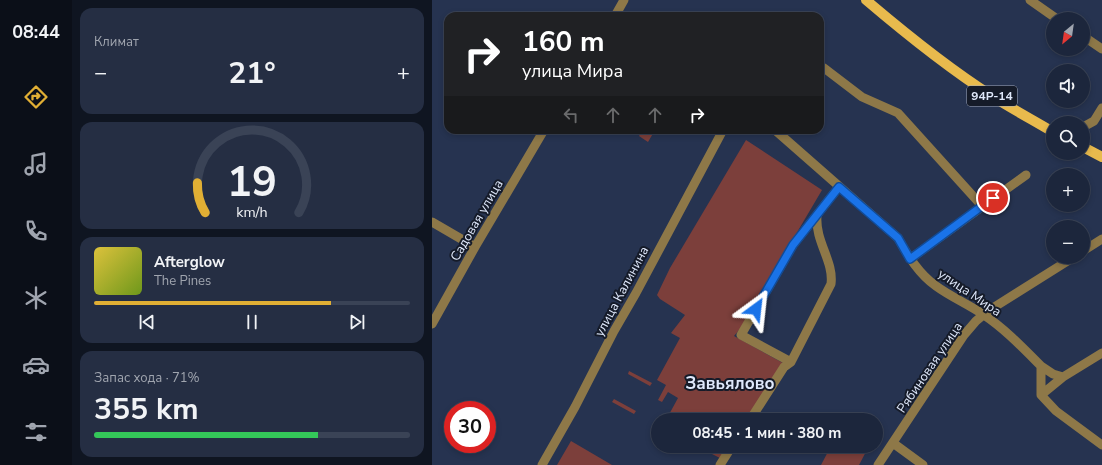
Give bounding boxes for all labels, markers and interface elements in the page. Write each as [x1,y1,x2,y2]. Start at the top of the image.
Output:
north arrow [1046,12,1090,56]
map controls [1046,12,1090,264]
text: 08:44 [12,20,60,44]
text: 160 m [522,23,605,61]
icon: right [456,28,508,80]
text: Климат [94,33,139,51]
text: 21° [228,53,276,94]
text: − [94,58,107,88]
text: + [397,58,410,88]
text: улица Мира [522,59,623,83]
button: sound [1046,64,1090,108]
icon: directions [22,83,50,111]
road number: 94Р-14 [967,86,1017,106]
icon: left [560,104,582,126]
icon: ahead [602,104,624,126]
icon: ahead [644,104,666,126]
icon: right [686,104,708,126]
button: search [1046,116,1090,160]
icon: music [22,150,50,178]
text: 19 [227,154,277,211]
button: + [1046,168,1090,212]
street label: Садовая улица [446,176,508,265]
pin [976,181,1010,215]
icon: arrive [982,187,1004,209]
text: km/h [236,203,268,222]
icon: phone [22,217,50,245]
button: − [1046,220,1090,264]
street label: улица Калинина [590,243,653,340]
text: Afterglow [154,252,225,272]
street label: улица Мира [934,265,1005,321]
text: The Pines [154,272,211,290]
icon: climate [22,284,50,312]
position arrow [735,288,777,330]
icon: previous [136,311,158,333]
icon: pause [241,311,263,333]
icon: next [346,311,368,333]
street label: Рябиновая улица [893,319,967,416]
icon: car [22,351,50,379]
text: Запас хода · 71% [94,369,200,387]
district label: Завьялово [686,372,774,395]
text: 355 km [94,389,199,430]
speed limit sign: 30 [444,401,496,453]
icon: filters [22,418,50,446]
text: 08:45 · 1 мин · 380 m [692,423,842,443]

